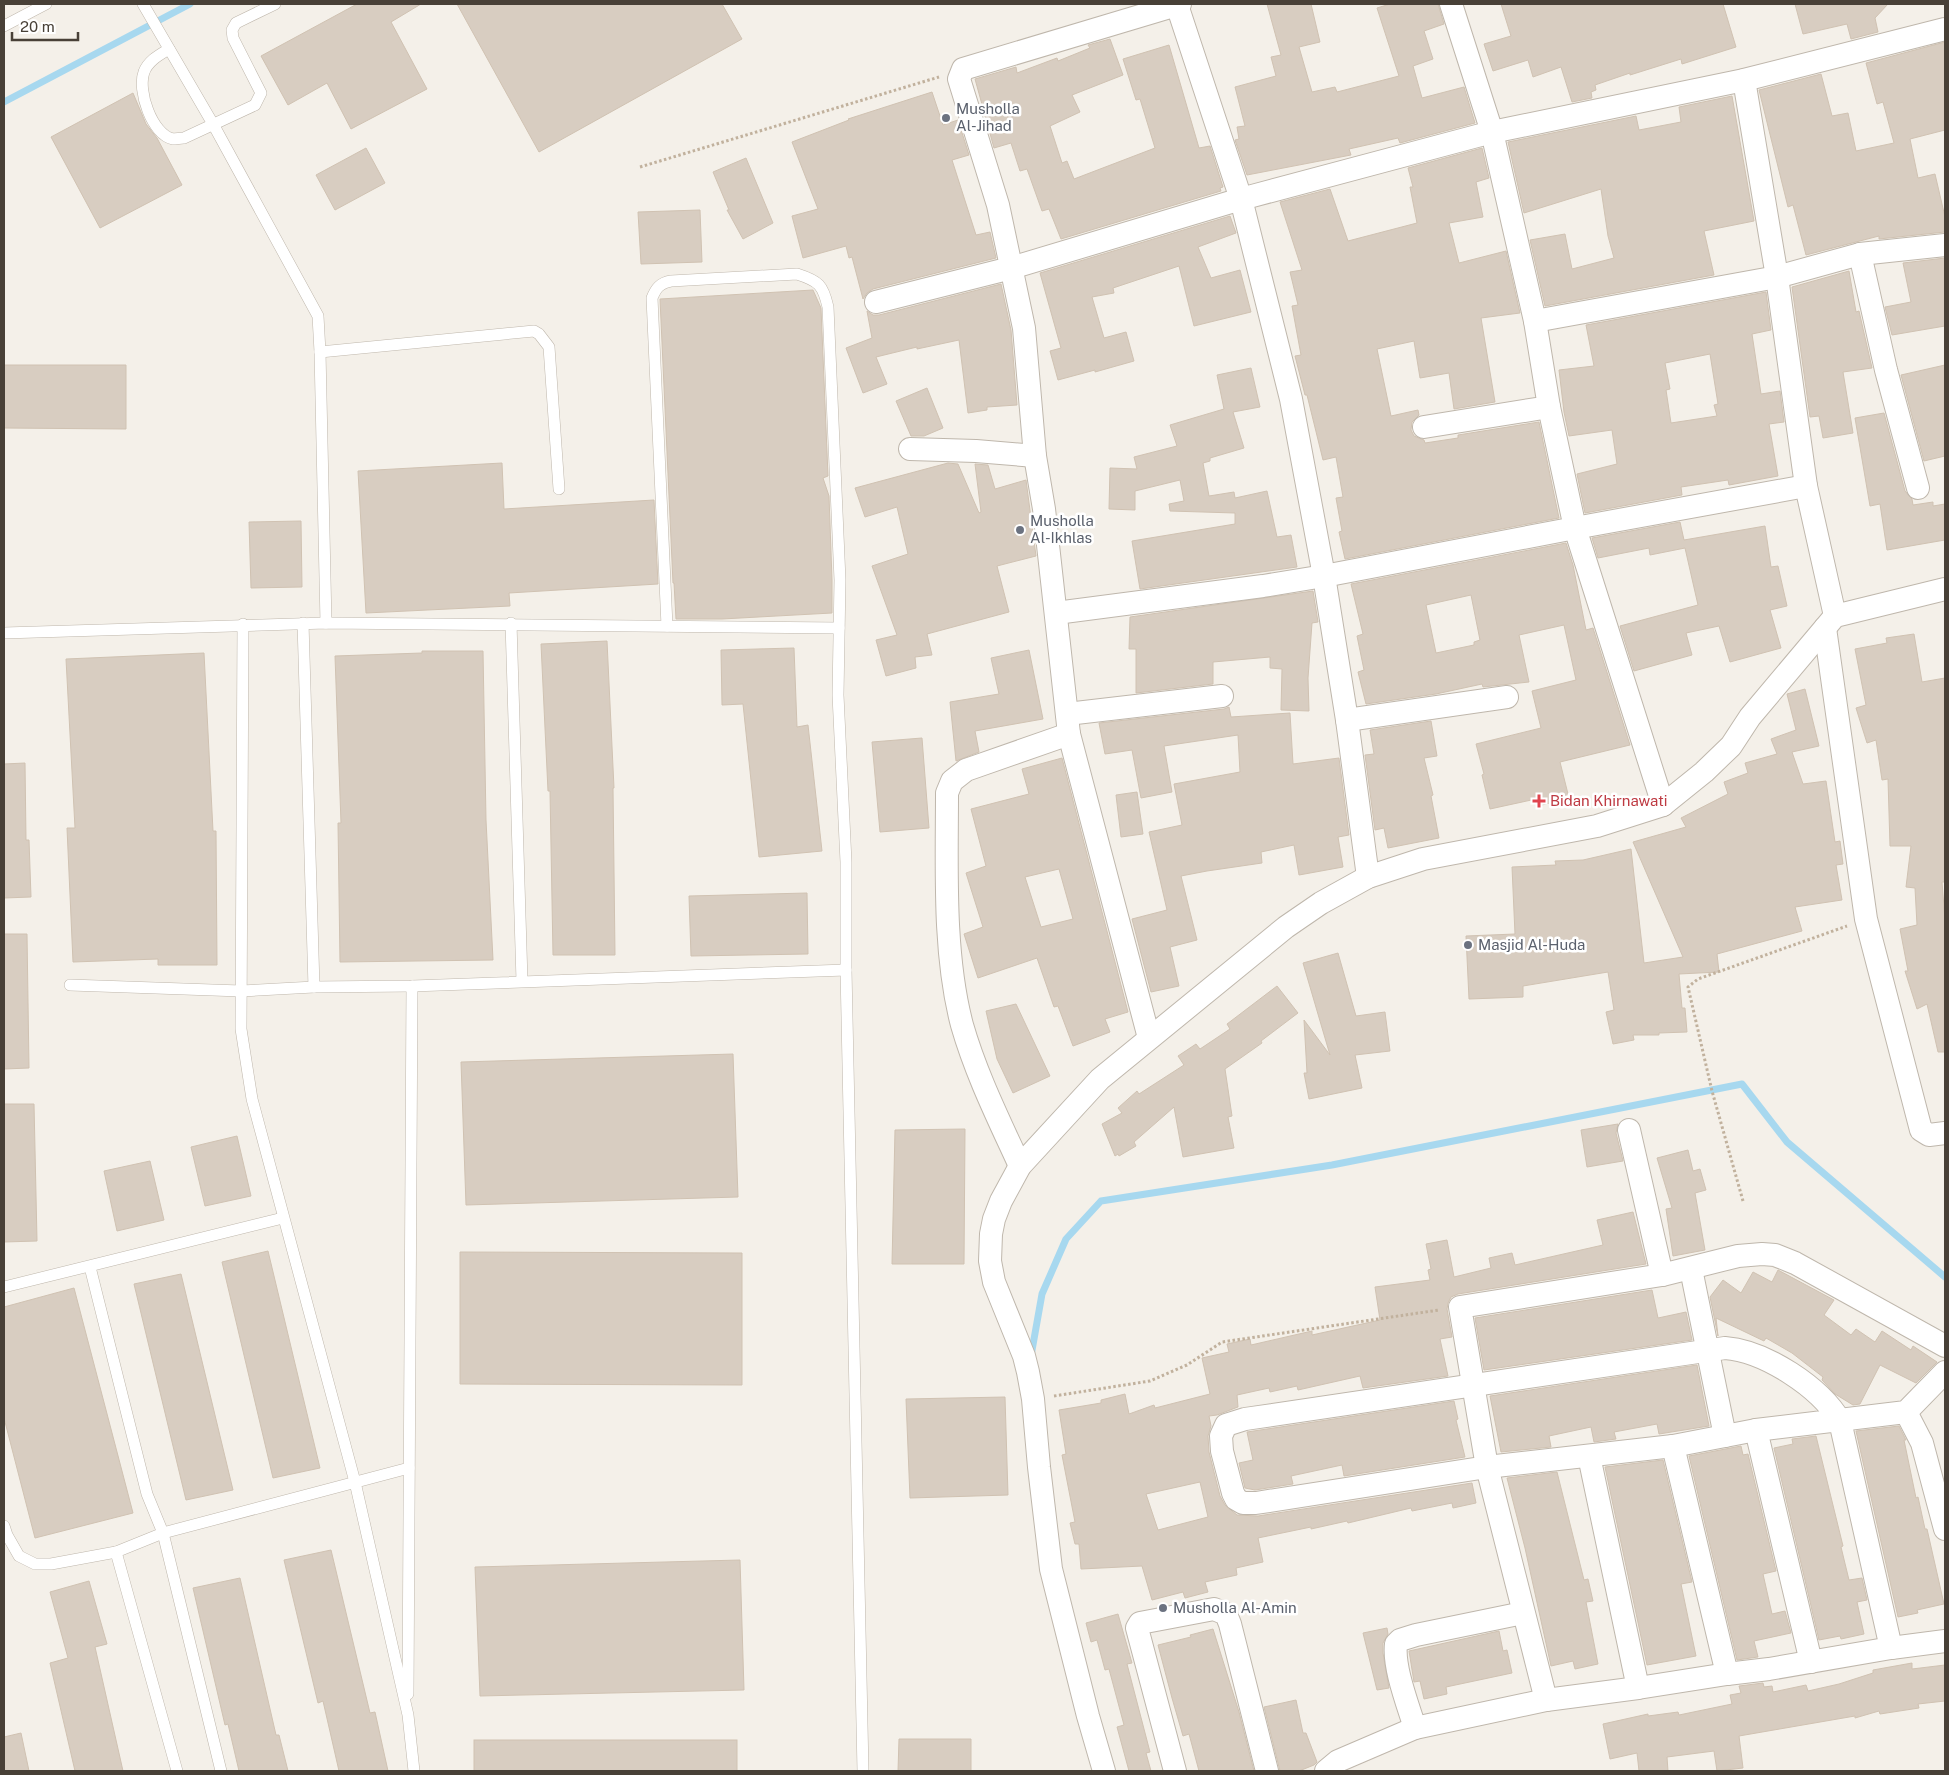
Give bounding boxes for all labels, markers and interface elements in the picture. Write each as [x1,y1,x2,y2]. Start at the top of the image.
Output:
scale bar [12,10,79,42]
text: 20 m [20,18,55,35]
place label: Musholla Al-Jihad [956,100,1020,134]
marker: Musholla Al-Jihad [940,112,952,124]
place label: Musholla Al-Ikhlas [1030,512,1094,546]
marker: Musholla Al-Ikhlas [1014,524,1026,536]
place label: Bidan Khirnawati [1550,792,1668,809]
marker: Bidan Khirnawati [1532,794,1546,808]
place label: Masjid Al-Huda [1478,936,1585,953]
marker: Masjid Al-Huda [1462,939,1474,951]
place label: Musholla Al-Amin [1173,1599,1297,1616]
marker: Musholla Al-Amin [1157,1602,1169,1614]

